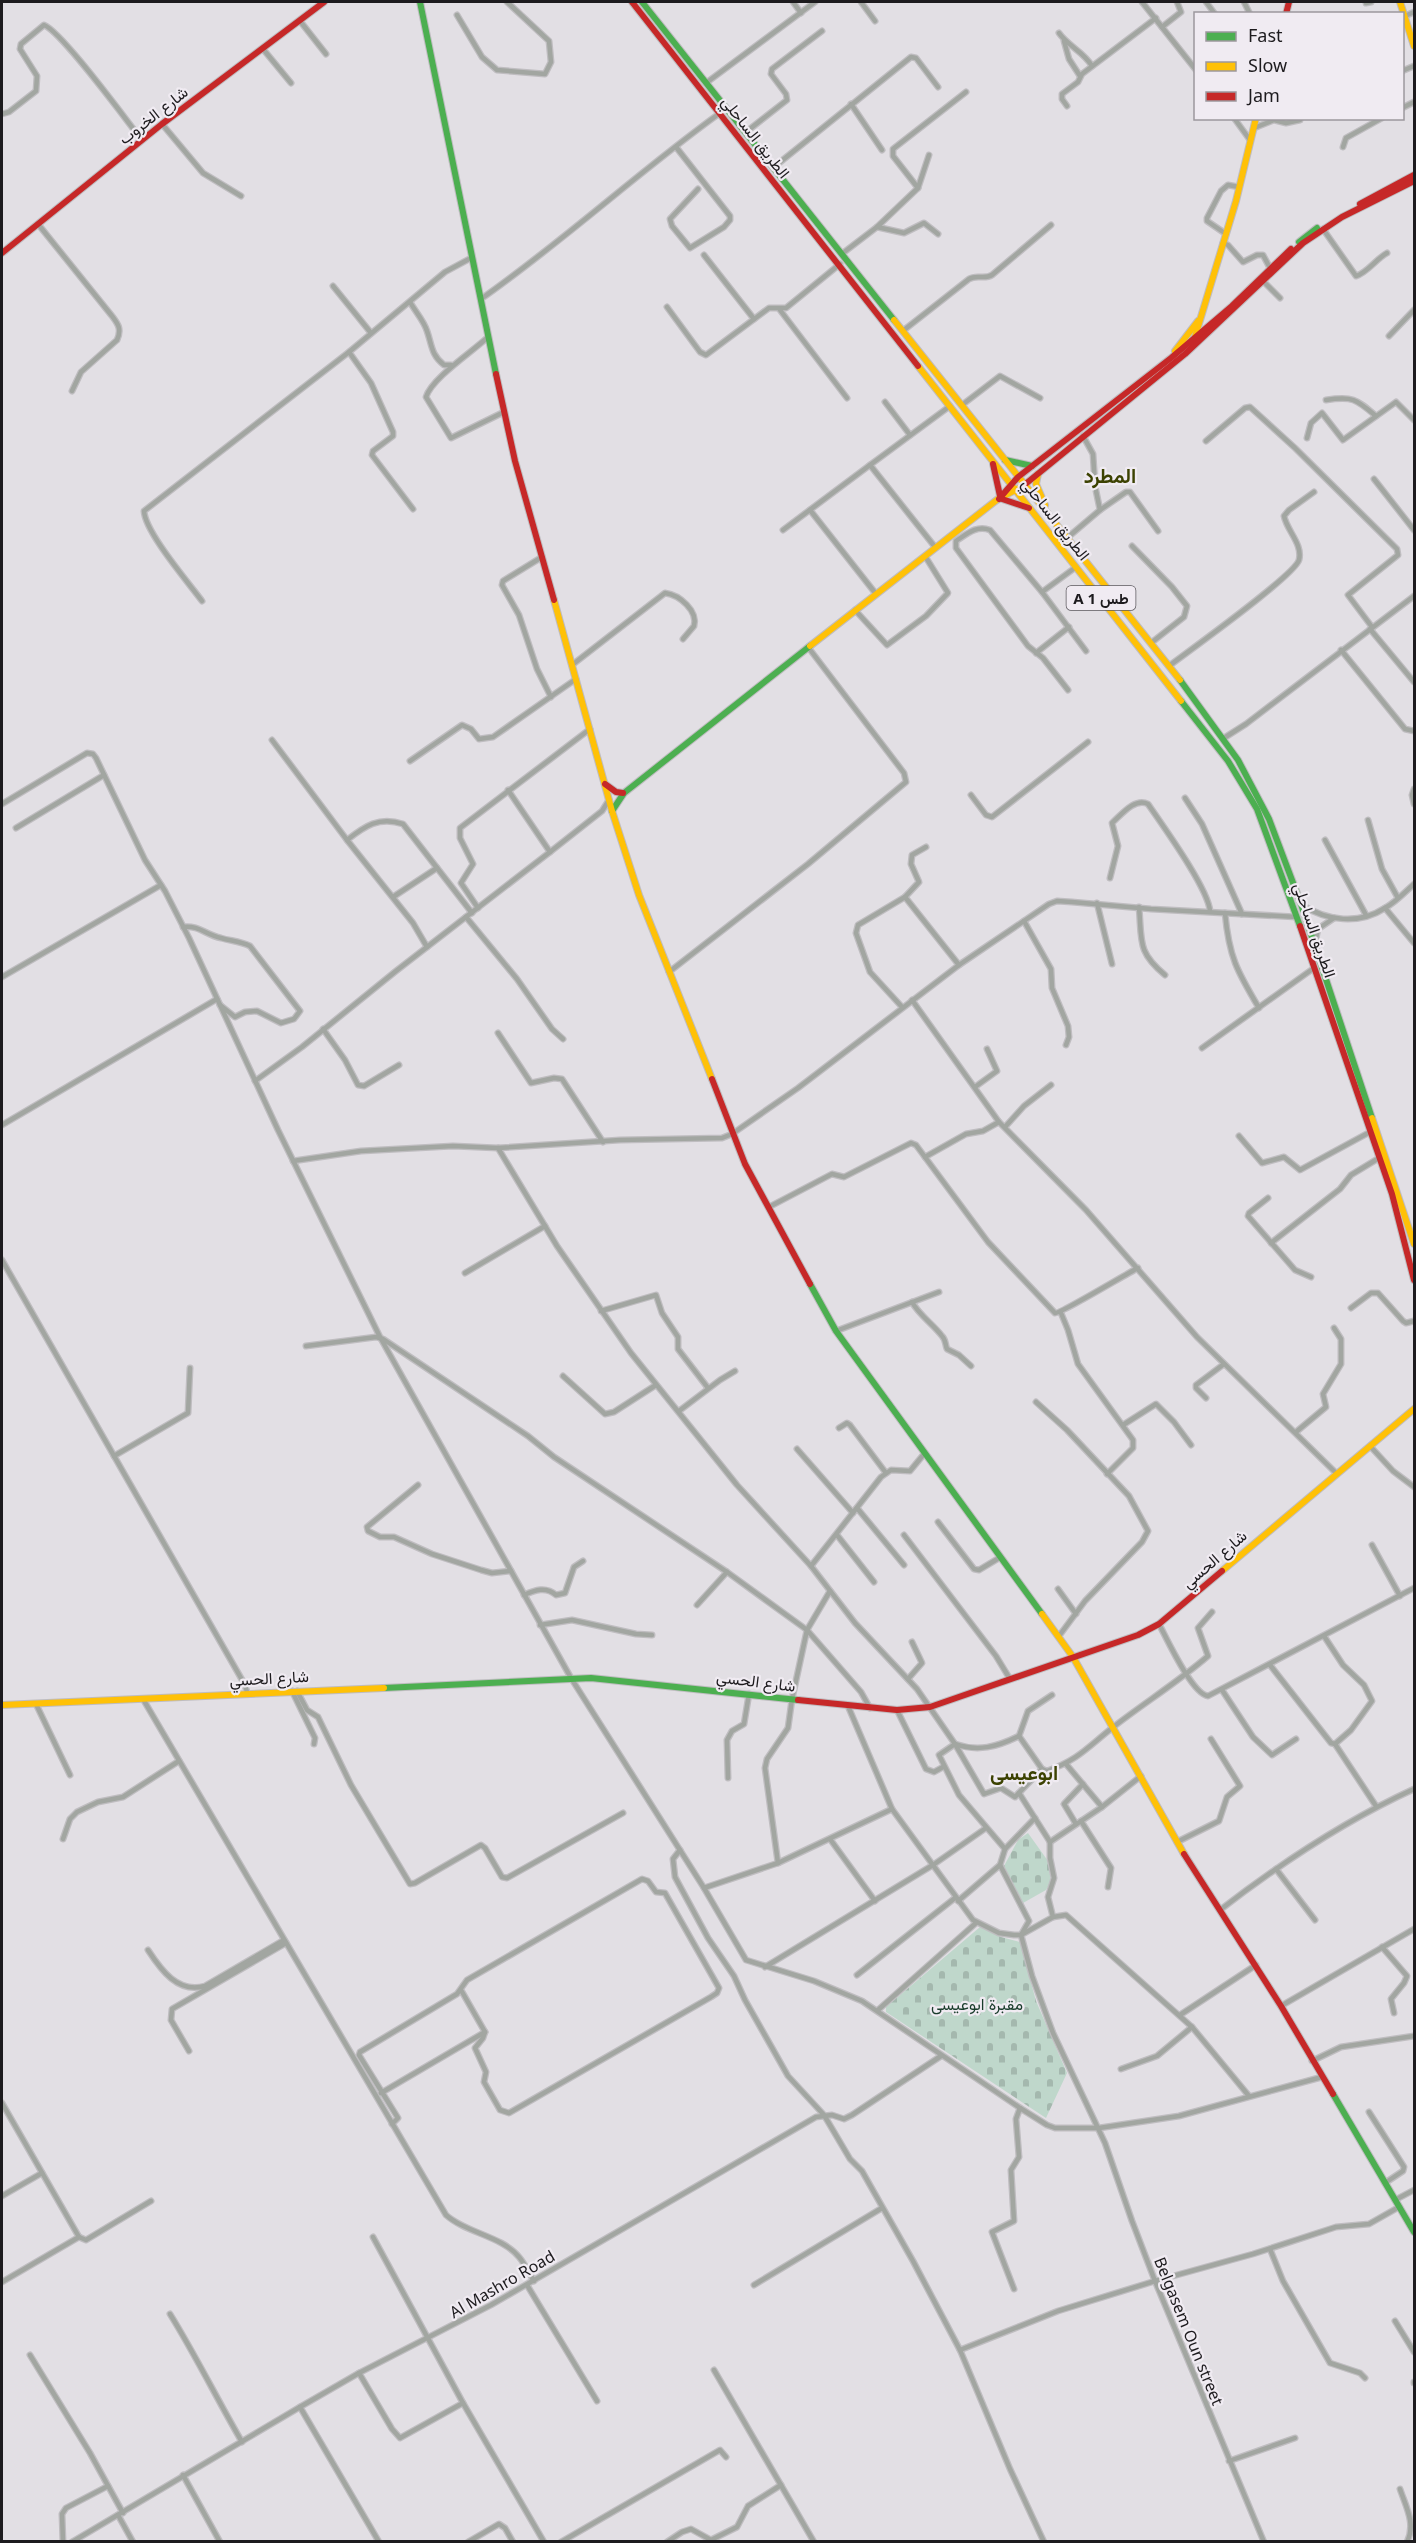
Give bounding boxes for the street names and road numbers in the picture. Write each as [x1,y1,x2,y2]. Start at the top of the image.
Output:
street label: شارع الخروب [114,81,193,150]
street label: الطريق الساحلي [714,91,795,185]
street label: الطريق الساحلي [1014,473,1095,567]
road number: A 1 طس [1066,586,1136,610]
street label: الطريق الساحلي [1286,880,1342,981]
street label: شارع الحسي [1177,1525,1253,1596]
street label: شارع الحسي [229,1665,309,1694]
street label: شارع الحسي [715,1665,797,1700]
street label: Al Mashro Road [445,2245,559,2323]
street label: Belgasem Oun street [1149,2254,1229,2409]

